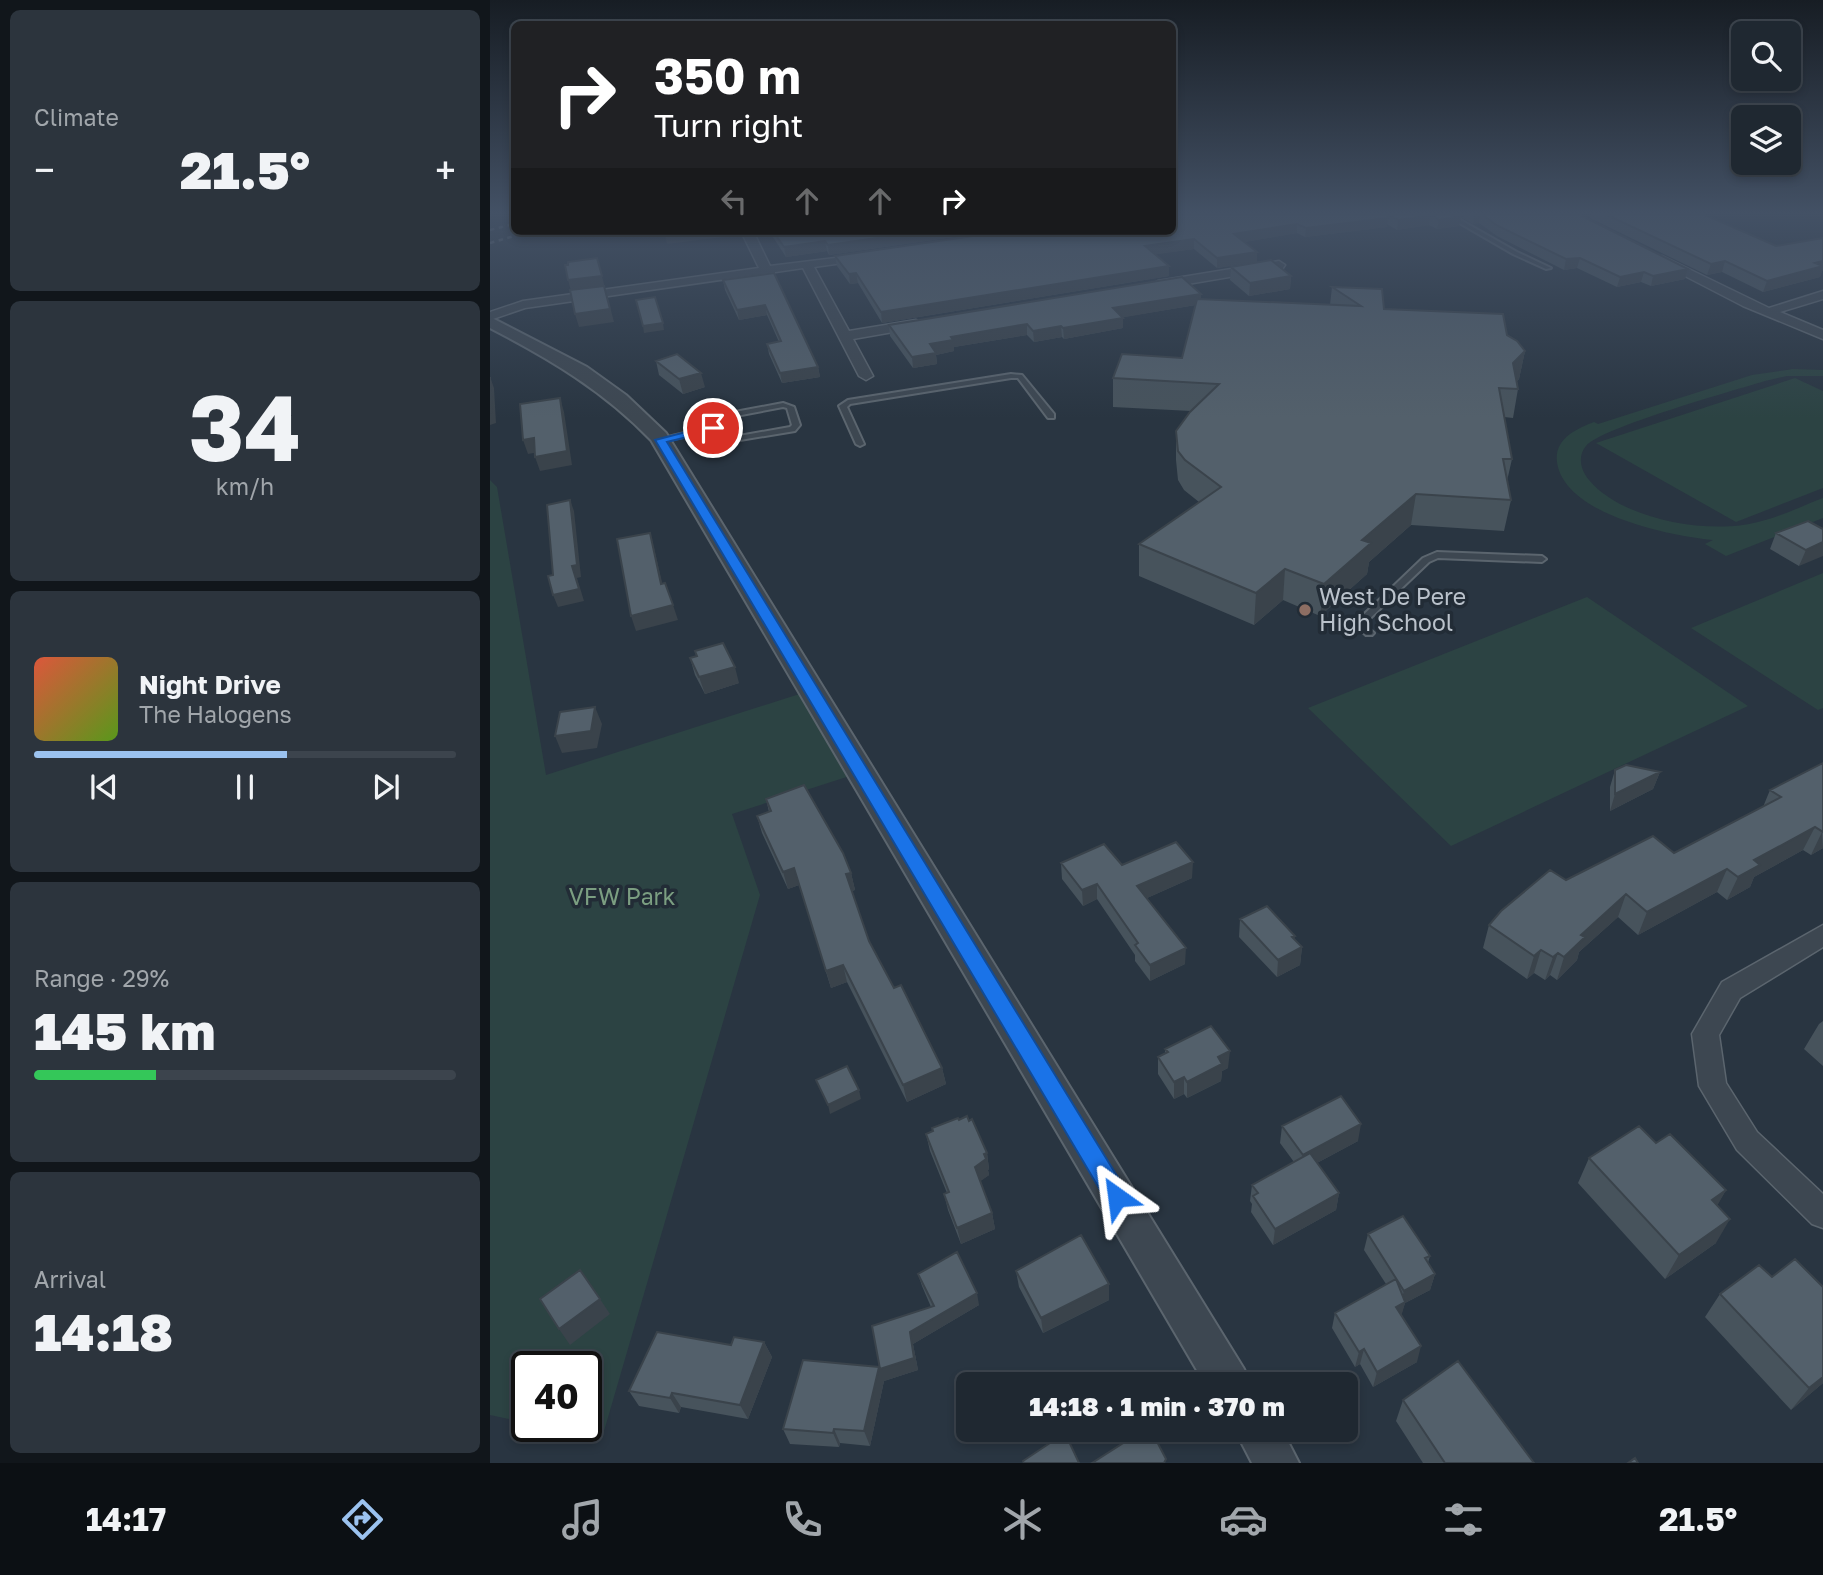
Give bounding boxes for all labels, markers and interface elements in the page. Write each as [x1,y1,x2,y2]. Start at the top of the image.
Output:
map controls [1731,21,1801,175]
button: search [1731,21,1801,91]
text: 350 m [654,46,801,105]
icon: right [539,49,630,140]
text: Climate [34,103,119,131]
button: layers [1731,105,1801,175]
text: Turn right [654,106,803,144]
text: 21.5° [180,138,310,200]
text: − [34,147,55,192]
text: + [435,147,456,192]
icon: left [715,182,753,220]
icon: ahead [788,182,826,220]
icon: ahead [861,182,899,220]
icon: right [934,182,972,220]
text: 34 [189,372,301,481]
pin [683,398,743,458]
icon: arrive [694,409,732,447]
text: km/h [216,472,274,500]
place label: West De Pere High School [1319,582,1466,636]
marker: West De Pere High School [1297,602,1313,618]
text: Night Drive [139,669,281,700]
text: The Halogens [139,700,292,728]
icon: previous [85,768,123,806]
icon: pause [226,768,264,806]
icon: next [367,768,405,806]
park label: VFW Park [568,882,676,910]
text: Range · 29% [34,964,169,992]
text: 145 km [34,999,216,1061]
position arrow [1080,1160,1154,1234]
text: Arrival [34,1265,106,1293]
text: 14:18 [34,1300,173,1362]
speed limit sign: 40 [511,1351,602,1442]
text: 14:18 · 1 min · 370 m [1029,1391,1285,1422]
icon: directions [338,1495,387,1544]
icon: music [558,1495,607,1544]
icon: phone [778,1495,827,1544]
icon: climate [998,1495,1047,1544]
icon: car [1219,1495,1268,1544]
icon: filters [1439,1495,1488,1544]
text: 14:17 [86,1500,166,1538]
text: 21.5° [1659,1500,1737,1538]

